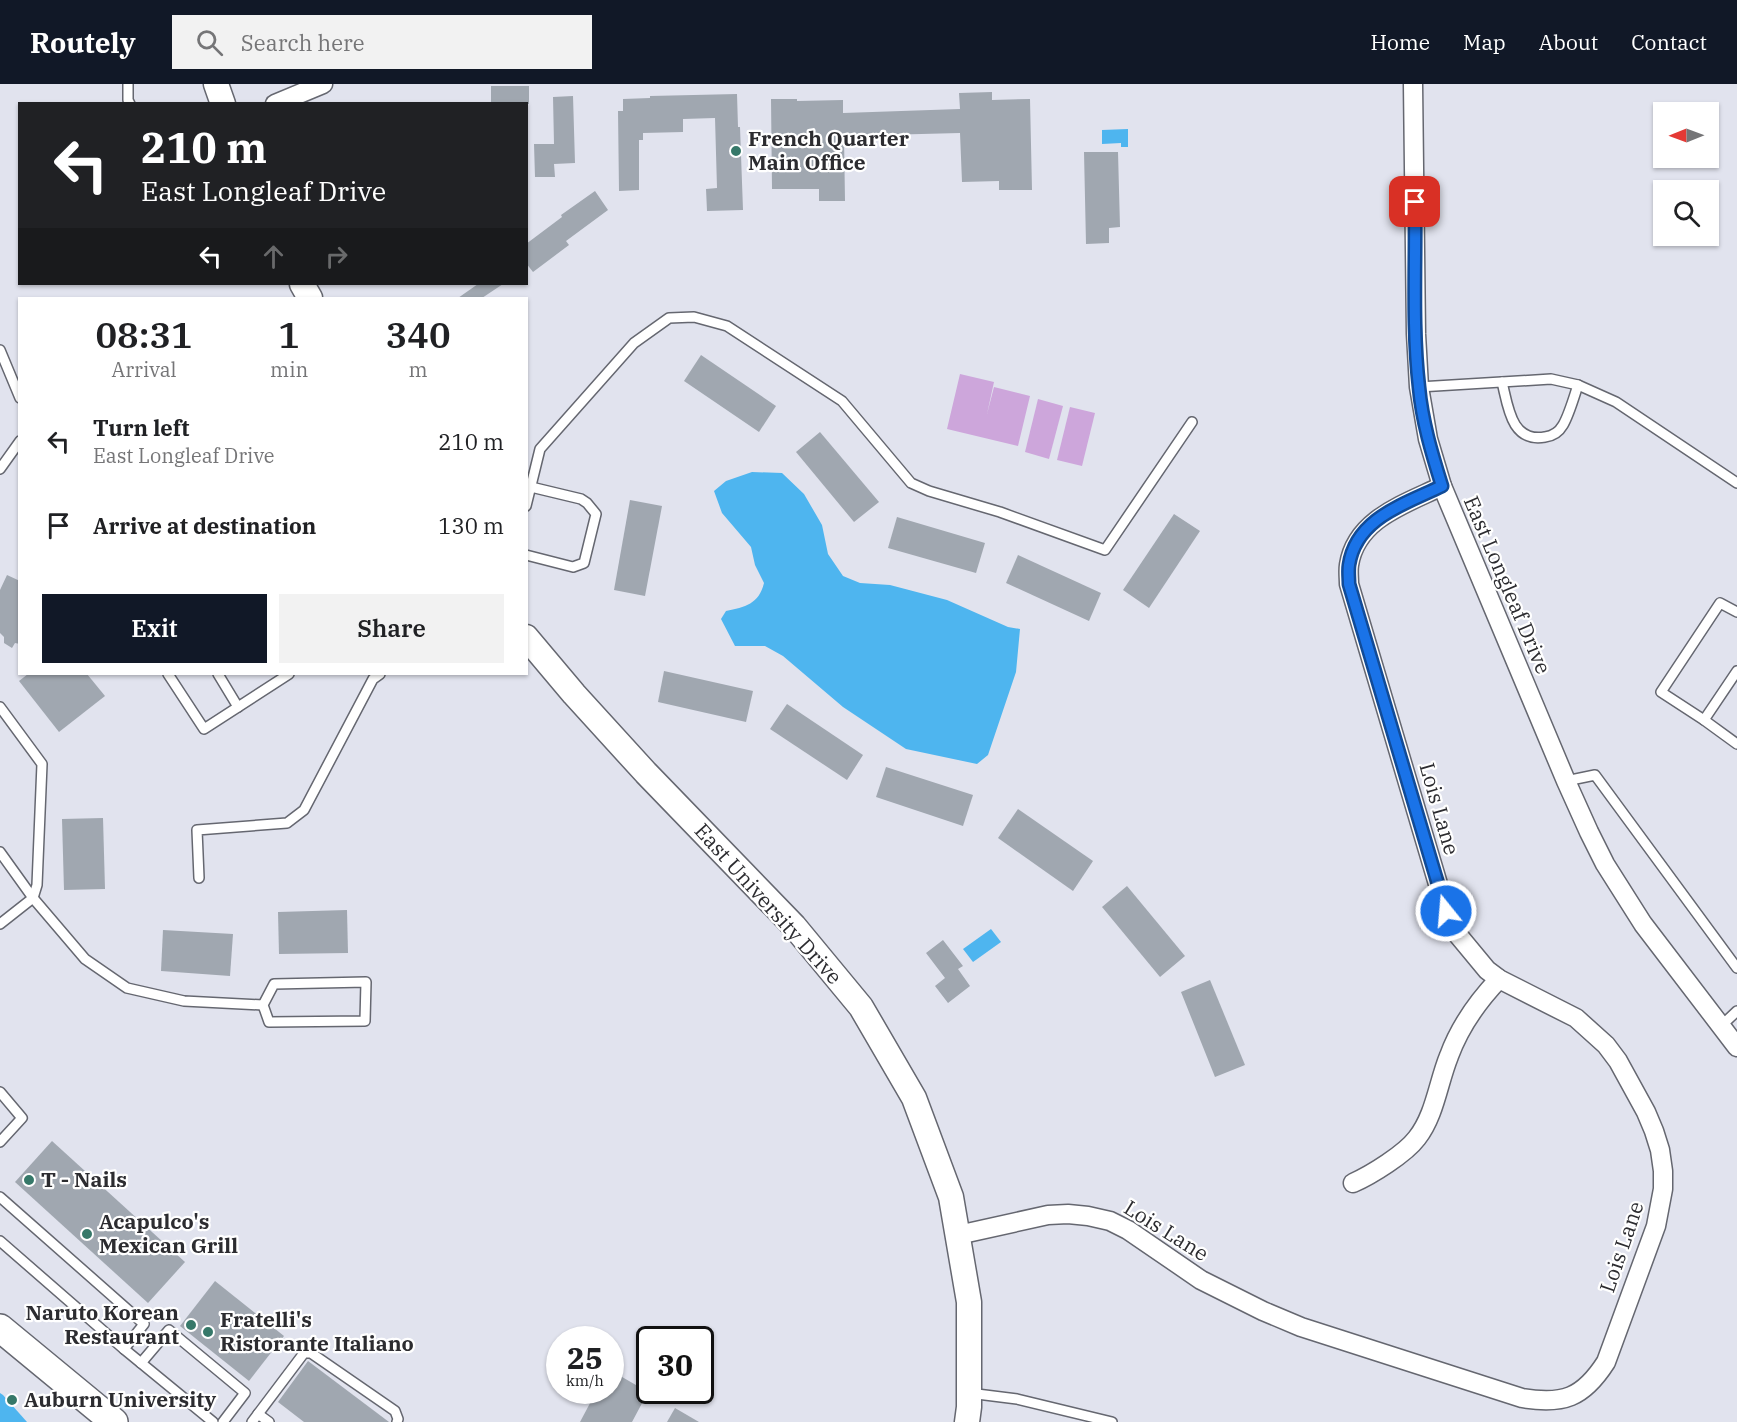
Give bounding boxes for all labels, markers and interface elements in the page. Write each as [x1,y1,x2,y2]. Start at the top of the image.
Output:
search box [172,15,592,69]
text: Routely [30,24,136,61]
icon: search [193,26,226,59]
text: Search here [241,28,365,57]
text: Home [1370,28,1430,56]
text: Map [1463,28,1506,56]
text: About [1539,28,1598,56]
text: Contact [1631,28,1707,56]
north arrow [1653,102,1719,168]
map controls [1653,102,1719,246]
text: 210 m [141,120,267,175]
place label: French Quarter Main Office [748,124,910,176]
icon: left [42,126,120,204]
marker: French Quarter Main Office [729,144,743,158]
text: East Longleaf Drive [141,173,386,208]
pin [1389,176,1440,227]
button: search [1653,180,1719,246]
icon: arrive [1398,185,1431,218]
icon: left [194,240,227,273]
icon: ahead [257,240,290,273]
icon: right [320,240,353,273]
text: 08:31 [95,311,193,358]
text: 1 [278,311,300,358]
text: 340 [386,311,451,358]
text: Arrival [111,356,177,383]
text: min [270,356,308,383]
text: m [409,356,428,383]
text: Turn left [93,413,189,442]
icon: left [42,425,75,458]
text: 210 m [438,427,504,456]
text: East Longleaf Drive [93,442,275,469]
street label: East Longleaf Drive [1458,491,1558,678]
icon: arrive [42,509,75,542]
text: Arrive at destination [93,511,316,540]
text: 130 m [438,511,504,540]
button: Exit [42,594,267,663]
button: Share [279,594,504,663]
street label: Lois Lane [1413,759,1466,858]
street label: East University Drive [689,817,849,990]
position arrow [1414,879,1478,943]
place label: T - Nails [41,1165,127,1193]
marker: T - Nails [22,1173,36,1187]
street label: Lois Lane [1119,1193,1214,1267]
street label: Lois Lane [1592,1197,1650,1296]
place label: Acapulco's Mexican Grill [99,1207,238,1259]
marker: Acapulco's Mexican Grill [80,1227,94,1241]
place label: Naruto Korean Restaurant [26,1298,179,1350]
place label: Fratelli's Ristorante Italiano [220,1305,414,1357]
marker: Naruto Korean Restaurant [184,1318,198,1332]
marker: Fratelli's Ristorante Italiano [201,1325,215,1339]
speed limit sign: 30 [636,1326,714,1404]
text: 25 [567,1338,603,1377]
text: km/h [566,1371,604,1390]
place label: Auburn University [24,1385,216,1413]
marker: Auburn University [5,1393,19,1407]

